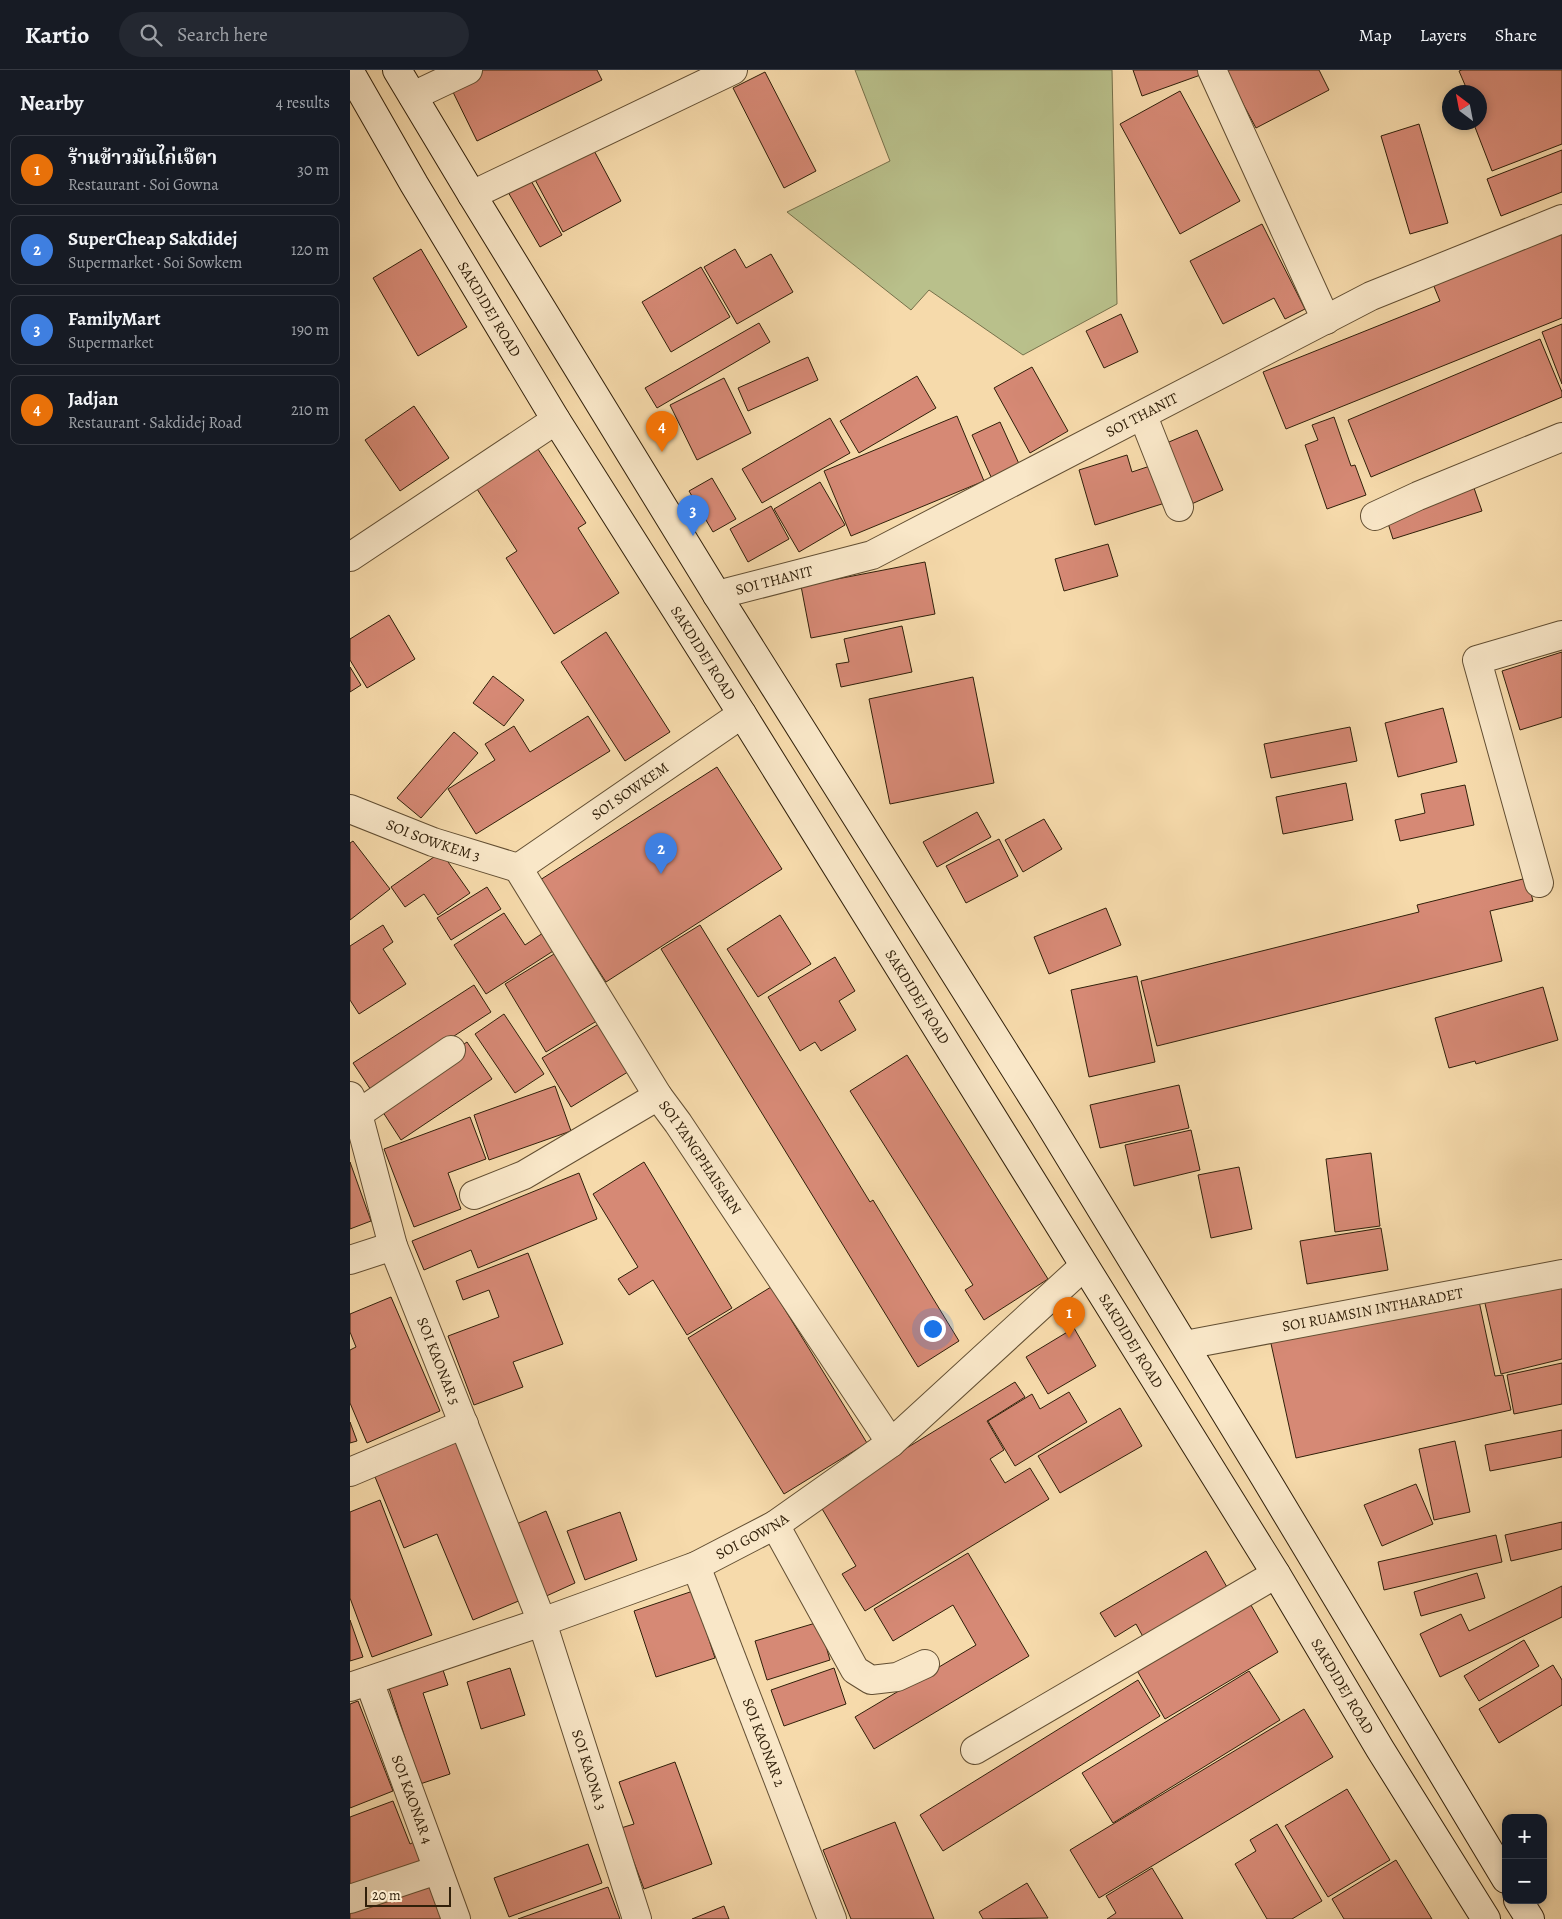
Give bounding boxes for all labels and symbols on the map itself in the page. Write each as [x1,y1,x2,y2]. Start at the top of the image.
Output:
north arrow [1442,85,1487,130]
street label: SAKDIDEJ ROAD [453,258,526,361]
street label: SOI THANIT [1102,388,1182,442]
pin: 4 [646,411,678,452]
pin: 3 [677,495,709,536]
street label: SOI THANIT [733,561,816,600]
street label: SAKDIDEJ ROAD [666,602,741,704]
street label: SOI SOWKEM [587,757,673,825]
street label: SOI SOWKEM 3 [383,814,483,866]
pin: 2 [645,833,677,874]
street label: SAKDIDEJ ROAD [881,945,954,1048]
street label: SOI YANGPHAISARN [654,1096,746,1219]
street label: SOI RUAMSIN INTHARADET [1280,1283,1466,1337]
street label: SAKDIDEJ ROAD [1094,1290,1168,1392]
pin: 1 [1053,1297,1085,1338]
street label: SOI KAONAR 5 [412,1314,465,1408]
your location [920,1316,946,1342]
street label: SOI GOWNA [712,1508,793,1564]
street label: SAKDIDEJ ROAD [1306,1635,1379,1738]
street label: SOI KAONAR 2 [738,1695,790,1790]
street label: SOI KAONA 3 [567,1727,612,1813]
street label: SOI KAONAR 4 [387,1752,438,1847]
scale bar [365,1884,451,1907]

